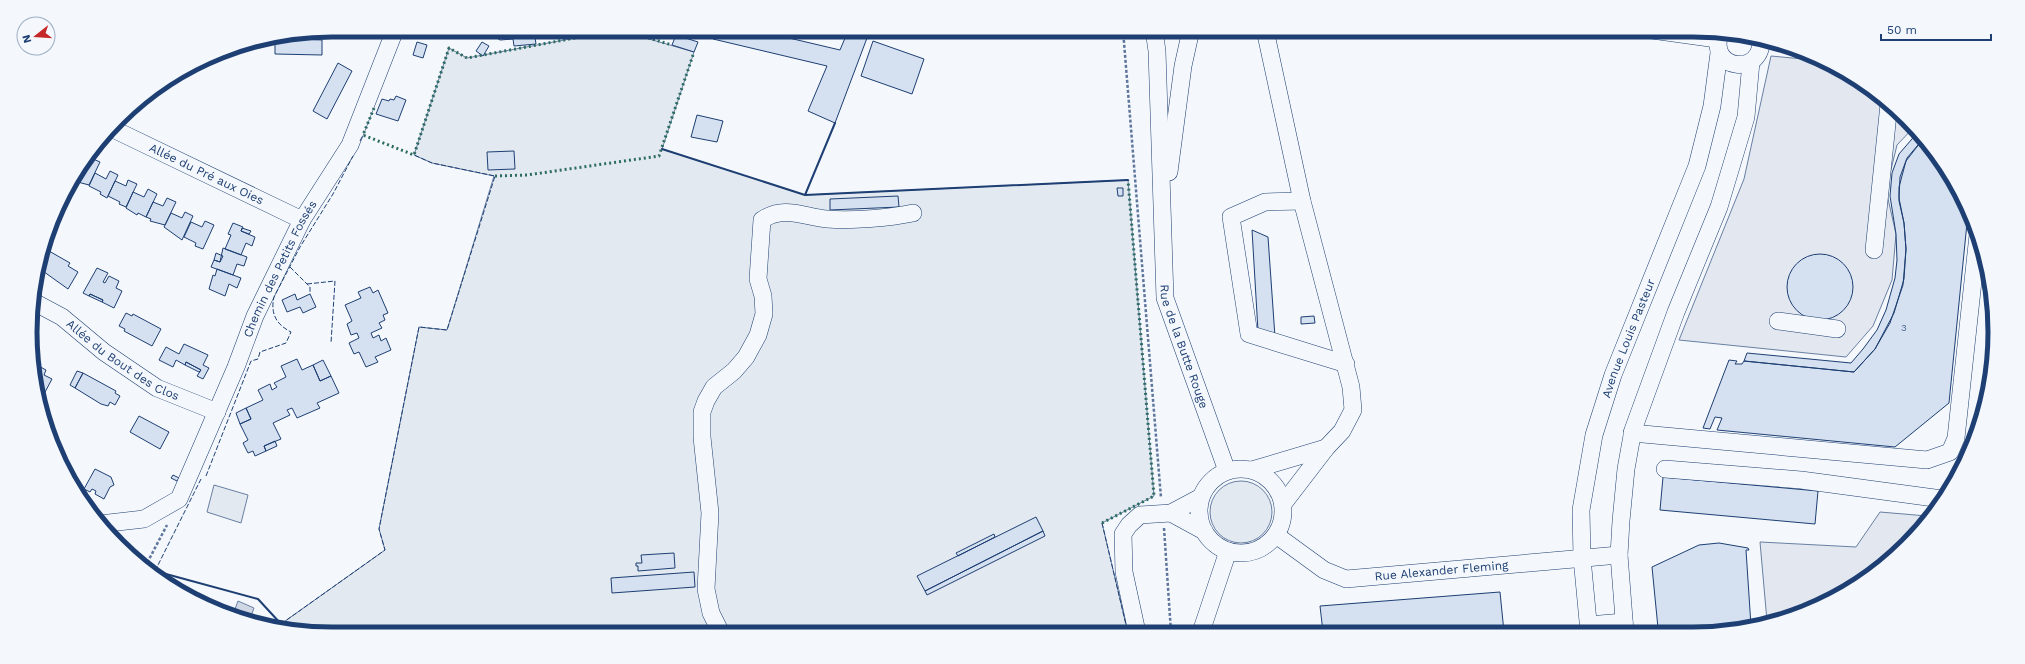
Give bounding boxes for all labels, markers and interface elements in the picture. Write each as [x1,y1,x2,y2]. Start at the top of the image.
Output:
north arrow [16,16,56,56]
scale bar [1881,16,1991,42]
text: 50 m [1887,23,1917,37]
text: N [20,33,34,45]
street label: Allée du Pré aux Oies [147,141,266,207]
street label: Chemin des Petits Fossés [241,198,320,339]
street label: Avenue Louis Pasteur [1599,277,1658,400]
street label: Rue de la Butte Rouge [1158,284,1211,410]
street label: Allée du Bout des Clos [64,317,181,403]
house number: 3 [1901,322,1907,333]
street label: Rue Alexander Fleming [1374,558,1510,583]

